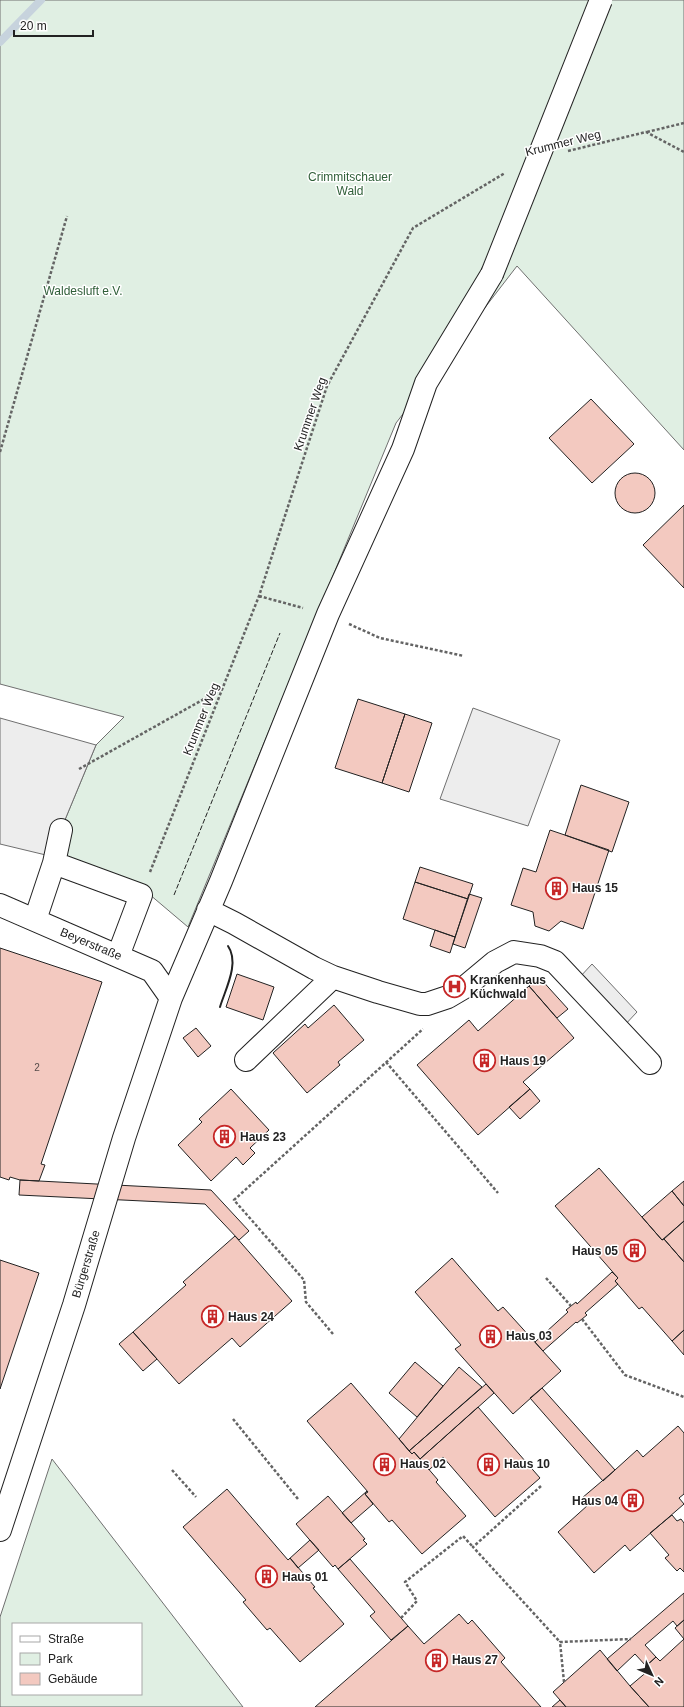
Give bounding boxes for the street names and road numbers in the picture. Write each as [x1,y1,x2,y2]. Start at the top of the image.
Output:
street label: Krummer Weg [524,127,602,159]
street label: Krummer Weg [291,375,329,453]
street label: Krummer Weg [180,681,222,757]
street label: Beyerstraße [58,925,124,963]
street label: Bürgerstraße [69,1228,103,1300]

